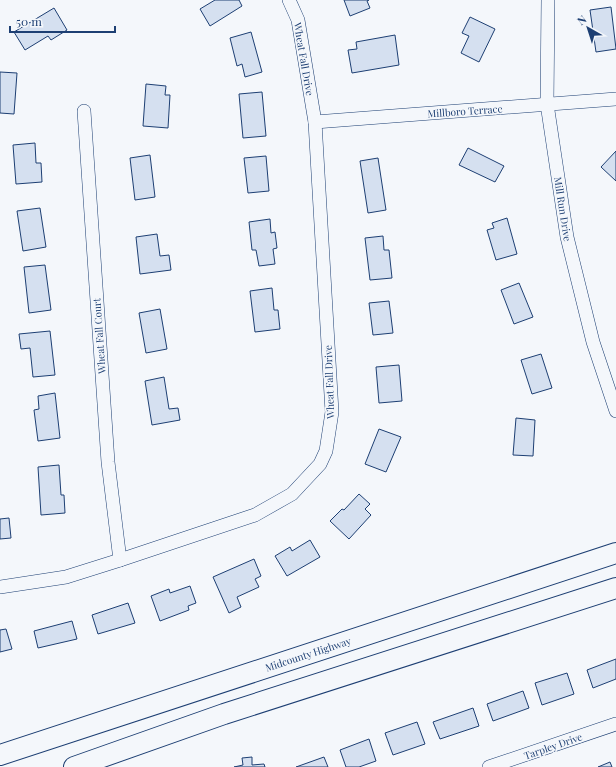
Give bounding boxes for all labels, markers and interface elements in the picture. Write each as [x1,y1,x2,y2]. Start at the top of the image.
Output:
scale bar [10,8,115,34]
north arrow [568,8,608,48]
text: N [574,11,589,28]
text: 50 m [16,13,42,29]
street label: Wheat Fall Drive [291,20,317,97]
street label: Millboro Terrace [427,101,503,121]
street label: Mill Run Drive [551,176,575,242]
street label: Wheat Fall Court [89,297,109,375]
street label: Wheat Fall Drive [321,345,337,420]
street label: Midcounty Highway [263,634,353,674]
street label: Tarpley Drive [522,729,584,763]

